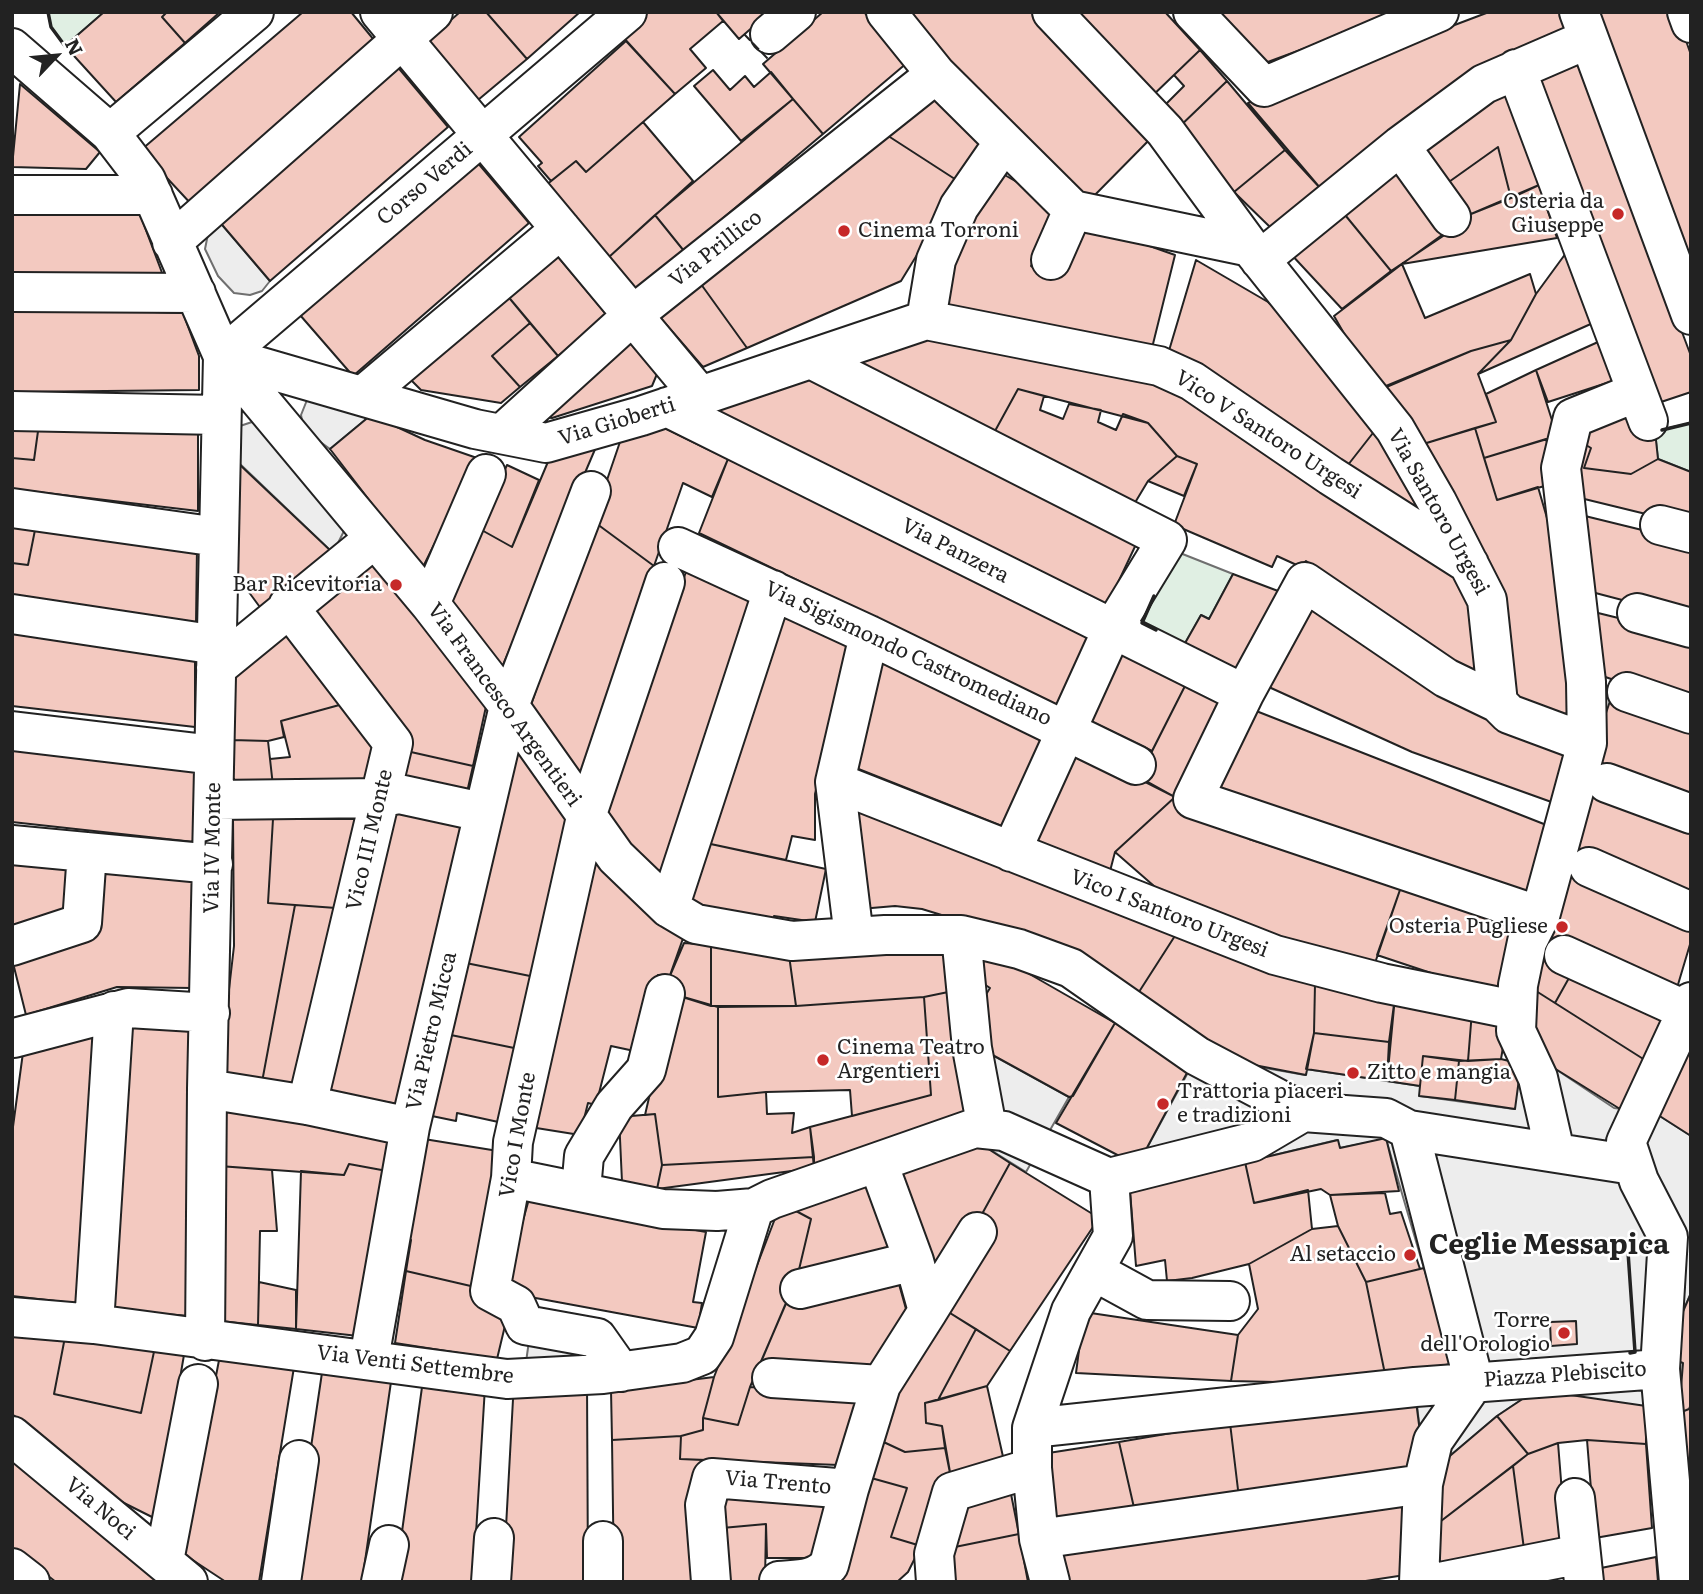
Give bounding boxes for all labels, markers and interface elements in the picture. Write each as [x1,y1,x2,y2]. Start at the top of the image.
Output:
north arrow [21,21,91,91]
text: N [59,33,91,60]
street label: Corso Verdi [372,137,478,231]
place label: Osteria da Giuseppe [1503,189,1604,239]
street label: Via Prillico [664,205,768,293]
marker: Osteria da Giuseppe [1610,206,1626,222]
place label: Cinema Torroni [858,218,1019,244]
marker: Cinema Torroni [836,223,852,239]
street label: Vico V Santoro Urgesi [1170,365,1366,505]
street label: Via Gioberti [555,392,679,452]
street label: Via Santoro Urgesi [1382,425,1494,599]
street label: Via Panzera [897,513,1013,589]
place label: Bar Ricevitoria [232,572,382,598]
street label: Via Sigismondo Castromediano [761,576,1055,732]
marker: Bar Ricevitoria [388,577,404,593]
street label: Via Francesco Argentieri [422,598,586,812]
street label: Vico III Monte [341,767,399,913]
street label: Via IV Monte [199,782,227,914]
street label: Vico I Santoro Urgesi [1066,865,1272,963]
place label: Osteria Pugliese [1389,914,1548,940]
marker: Osteria Pugliese [1554,919,1570,935]
street label: Via Pietro Micca [401,949,463,1113]
place label: Cinema Teatro Argentieri [837,1035,985,1085]
marker: Cinema Teatro Argentieri [815,1052,831,1068]
place label: Zitto e mangia [1367,1060,1511,1086]
marker: Zitto e mangia [1345,1065,1361,1081]
street label: Vico I Monte [495,1070,541,1200]
place label: Trattoria piaceri e tradizioni [1177,1079,1343,1129]
marker: Trattoria piaceri e tradizioni [1155,1096,1171,1112]
district label: Ceglie Messapica [1429,1229,1669,1263]
place label: Al setaccio [1290,1242,1396,1268]
marker: Al setaccio [1402,1247,1418,1263]
place label: Torre dell'Orologio [1420,1308,1550,1358]
marker: Torre dell'Orologio [1556,1325,1572,1341]
street label: Via Venti Settembre [315,1340,515,1390]
street label: Piazza Plebiscito [1483,1357,1647,1393]
street label: Via Trento [724,1466,832,1500]
street label: Via Noci [60,1472,140,1546]

